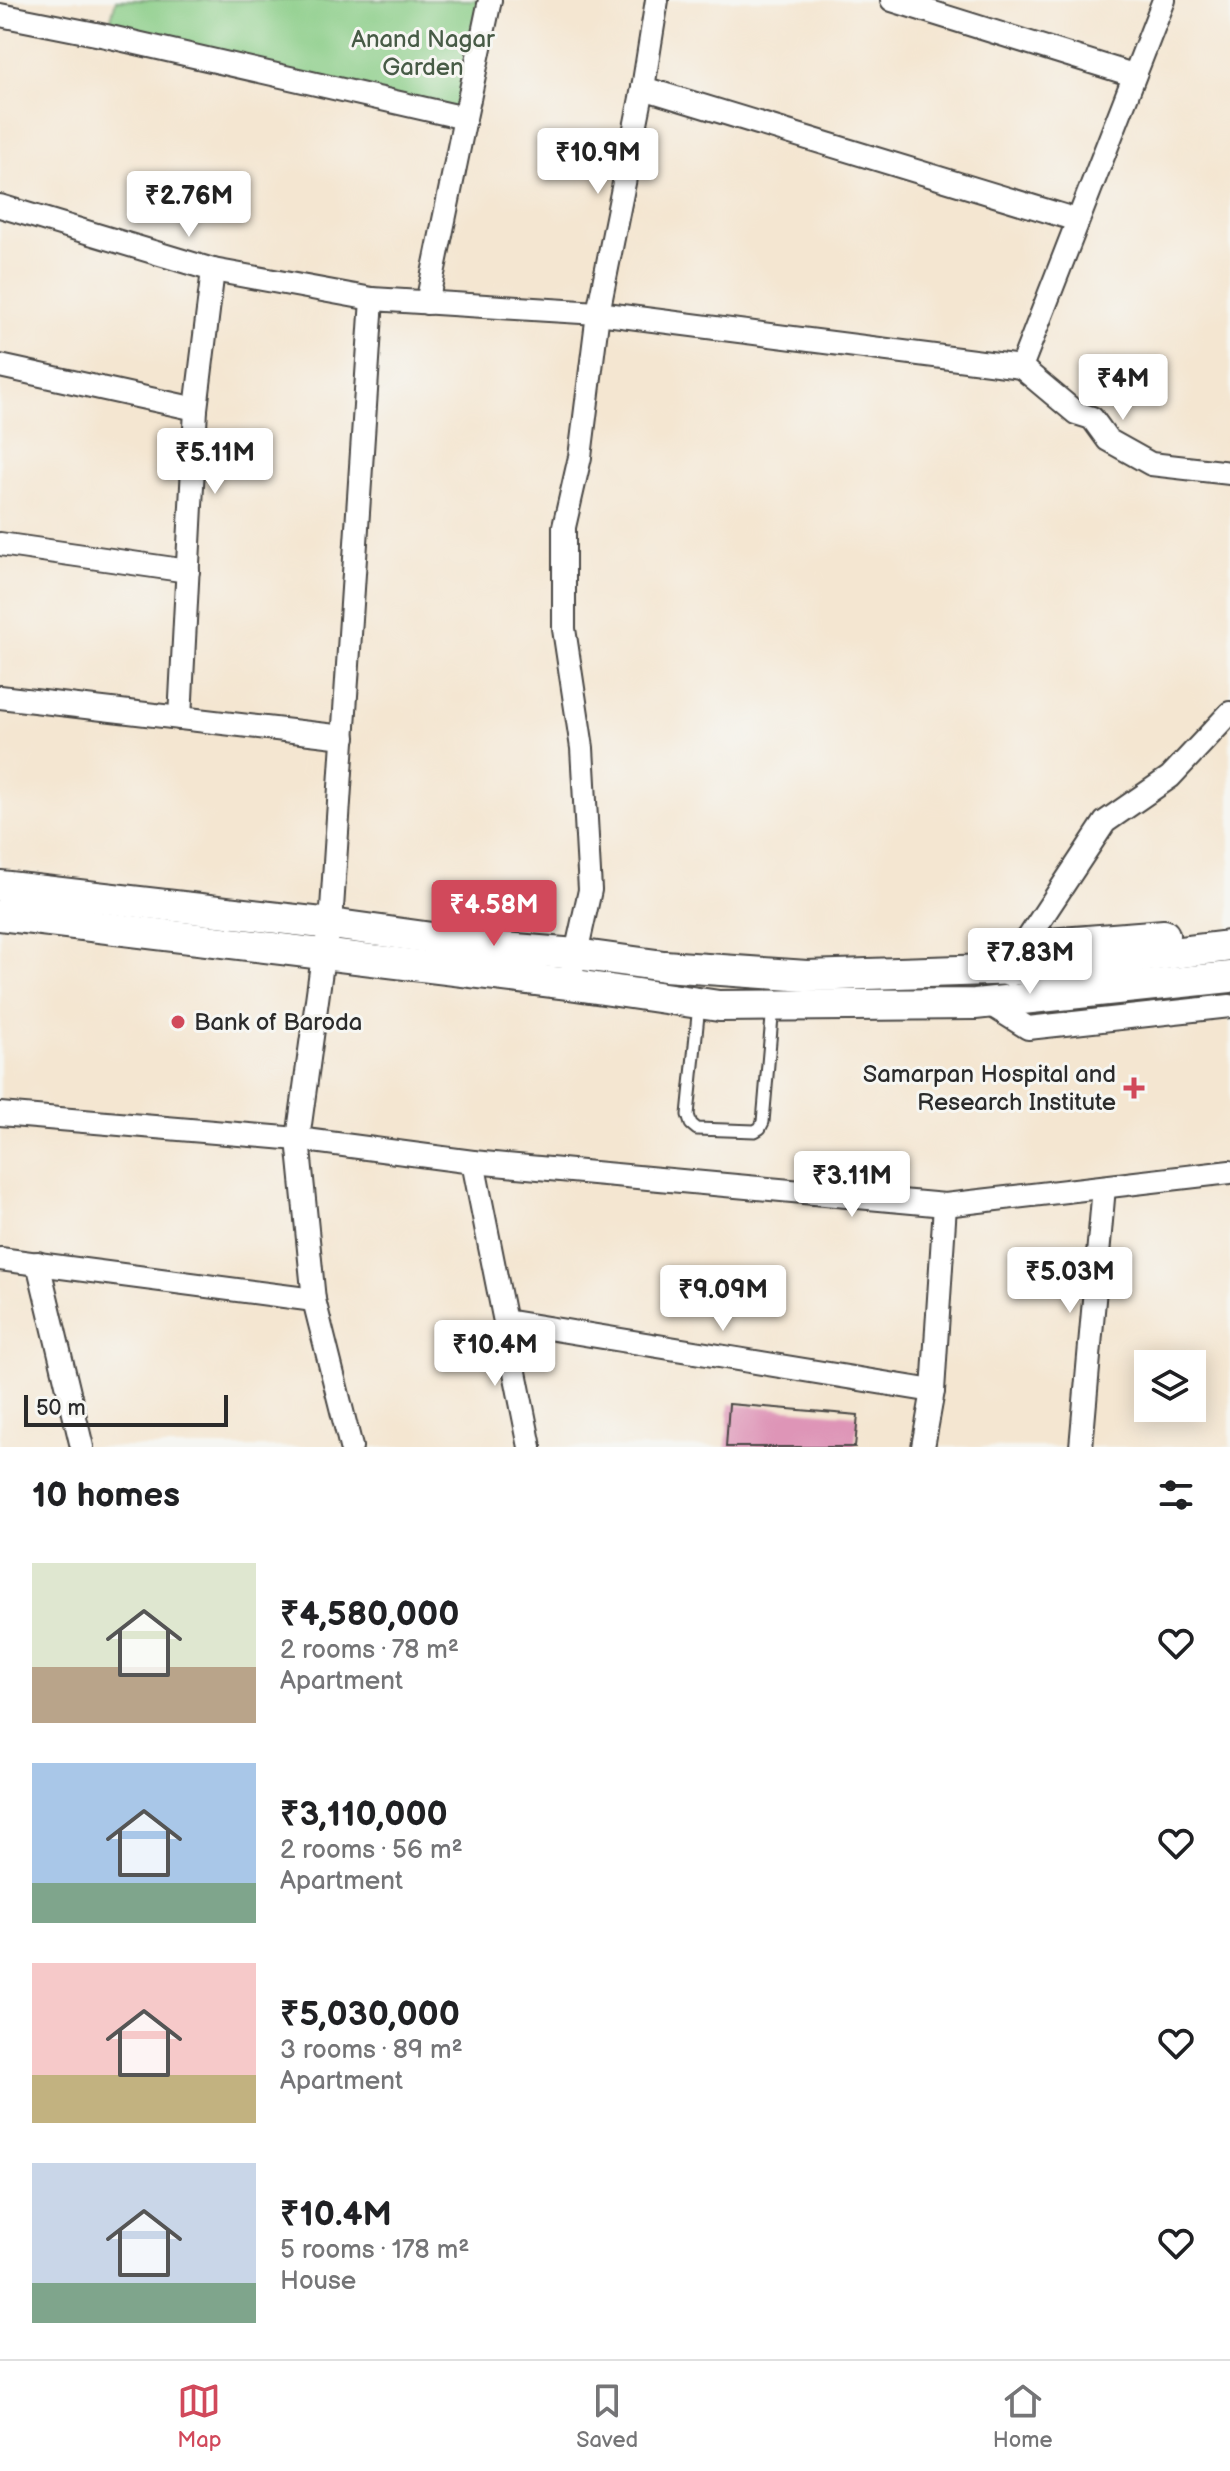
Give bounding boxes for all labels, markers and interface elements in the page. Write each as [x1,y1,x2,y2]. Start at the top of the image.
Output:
park label: Anand Nagar Garden [351,25,495,82]
pin: ₹10.9M [533,128,663,196]
text: ₹10.9M [555,138,641,169]
pin: ₹2.76M [124,171,254,239]
text: ₹2.76M [145,181,233,212]
pin: ₹4M [1084,354,1162,422]
text: ₹4M [1097,364,1149,395]
pin: ₹5.11M [150,428,280,496]
text: ₹5.11M [175,438,255,469]
pin: ₹4.58M [429,880,559,948]
text: ₹4.58M [450,890,538,921]
pin: ₹7.83M [965,928,1095,996]
text: ₹7.83M [986,938,1074,969]
place label: Bank of Baroda [194,1008,362,1037]
marker: Bank of Baroda [169,1013,187,1031]
place label: Samarpan Hospital and Research Institute [863,1060,1116,1117]
marker: Samarpan Hospital and Research Institute [1123,1077,1145,1099]
pin: ₹3.11M [787,1151,917,1219]
text: ₹3.11M [812,1161,892,1192]
pin: ₹5.03M [1005,1247,1135,1315]
text: ₹5.03M [1025,1257,1115,1288]
pin: ₹9.09M [658,1265,788,1333]
text: ₹9.09M [678,1275,768,1306]
pin: ₹10.4M [430,1320,560,1388]
text: ₹10.4M [452,1330,538,1361]
map controls [1134,1350,1206,1422]
button: layers [1134,1350,1206,1422]
scale bar [24,1391,228,1427]
text: 50 m [36,1395,86,1422]
icon: filters [1154,1473,1198,1517]
text: 10 homes [32,1475,180,1516]
text: ₹4,580,000 [280,1594,459,1635]
icon: home [96,1595,192,1691]
icon: heart [1154,1621,1198,1665]
text: 2 rooms · 78 m² [280,1635,459,1666]
text: Apartment [280,1666,403,1697]
text: ₹3,110,000 [280,1794,448,1835]
icon: home [96,1795,192,1891]
icon: heart [1154,1821,1198,1865]
text: 2 rooms · 56 m² [280,1835,463,1866]
text: Apartment [280,1866,403,1897]
text: ₹5,030,000 [280,1994,460,2035]
icon: home [96,1995,192,2091]
icon: heart [1154,2021,1198,2065]
text: 3 rooms · 89 m² [280,2035,463,2066]
text: Apartment [280,2066,403,2097]
text: ₹10.4M [280,2194,392,2235]
icon: home [96,2195,192,2291]
icon: heart [1154,2221,1198,2265]
text: 5 rooms · 178 m² [280,2235,469,2266]
text: House [280,2266,356,2297]
tab: Map [177,2379,222,2454]
tab: Saved [576,2379,638,2454]
tab: Home [993,2379,1053,2454]

